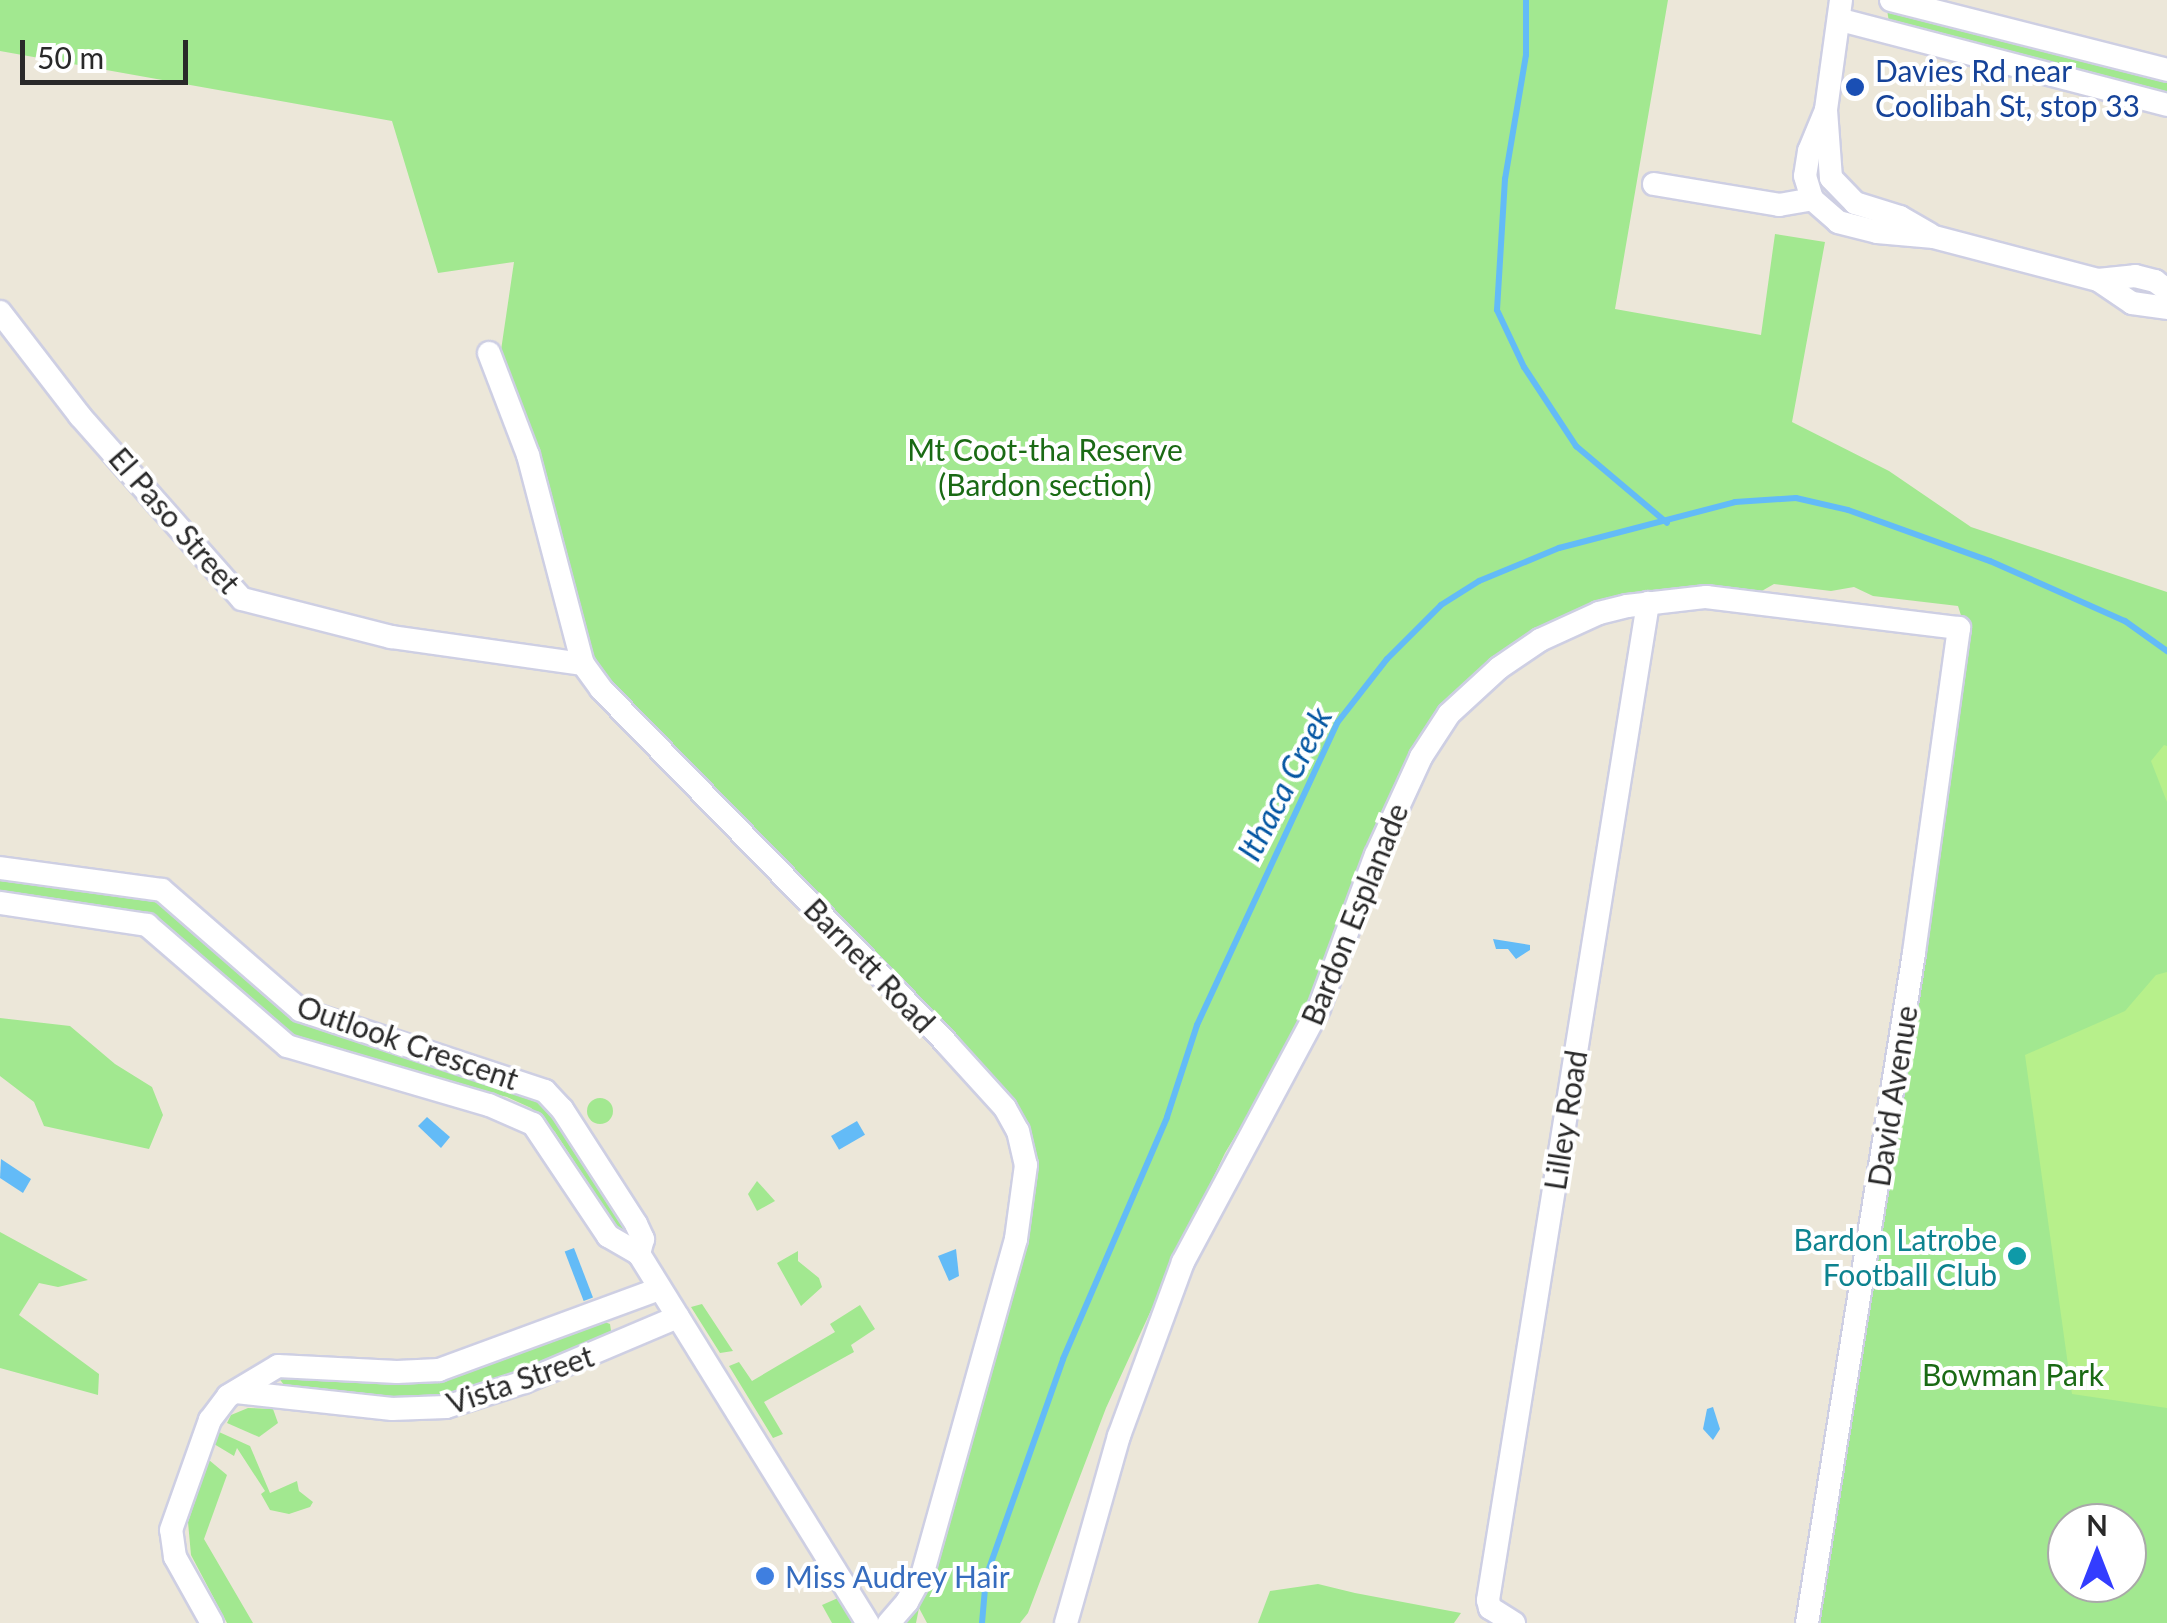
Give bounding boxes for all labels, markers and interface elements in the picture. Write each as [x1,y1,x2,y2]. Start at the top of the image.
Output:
scale bar [25,20,192,82]
text: 50 m [37,39,104,75]
place label: Davies Rd near Coolibah St, stop 33 [1875,52,2140,122]
marker: Davies Rd near Coolibah St, stop 33 [1844,76,1866,98]
park label: Mt Coot-tha Reserve (Bardon section) [907,431,1183,502]
street label: El Paso Street [102,440,248,600]
water label: Ithaca Creek [1230,701,1340,867]
street label: Bardon Esplanade [1293,798,1415,1030]
street label: Barnett Road [797,891,943,1039]
street label: Outlook Crescent [293,987,523,1097]
street label: David Avenue [1860,1003,1924,1189]
street label: Lilley Road [1536,1047,1594,1193]
place label: Bardon Latrobe Football Club [1794,1221,1997,1292]
marker: Bardon Latrobe Football Club [2006,1245,2028,1267]
street label: Vista Street [442,1337,598,1421]
park label: Bowman Park [1922,1356,2104,1392]
north arrow [2047,1503,2147,1603]
text: N [2086,1508,2108,1542]
place label: Miss Audrey Hair [785,1558,1011,1594]
marker: Miss Audrey Hair [754,1565,776,1587]

